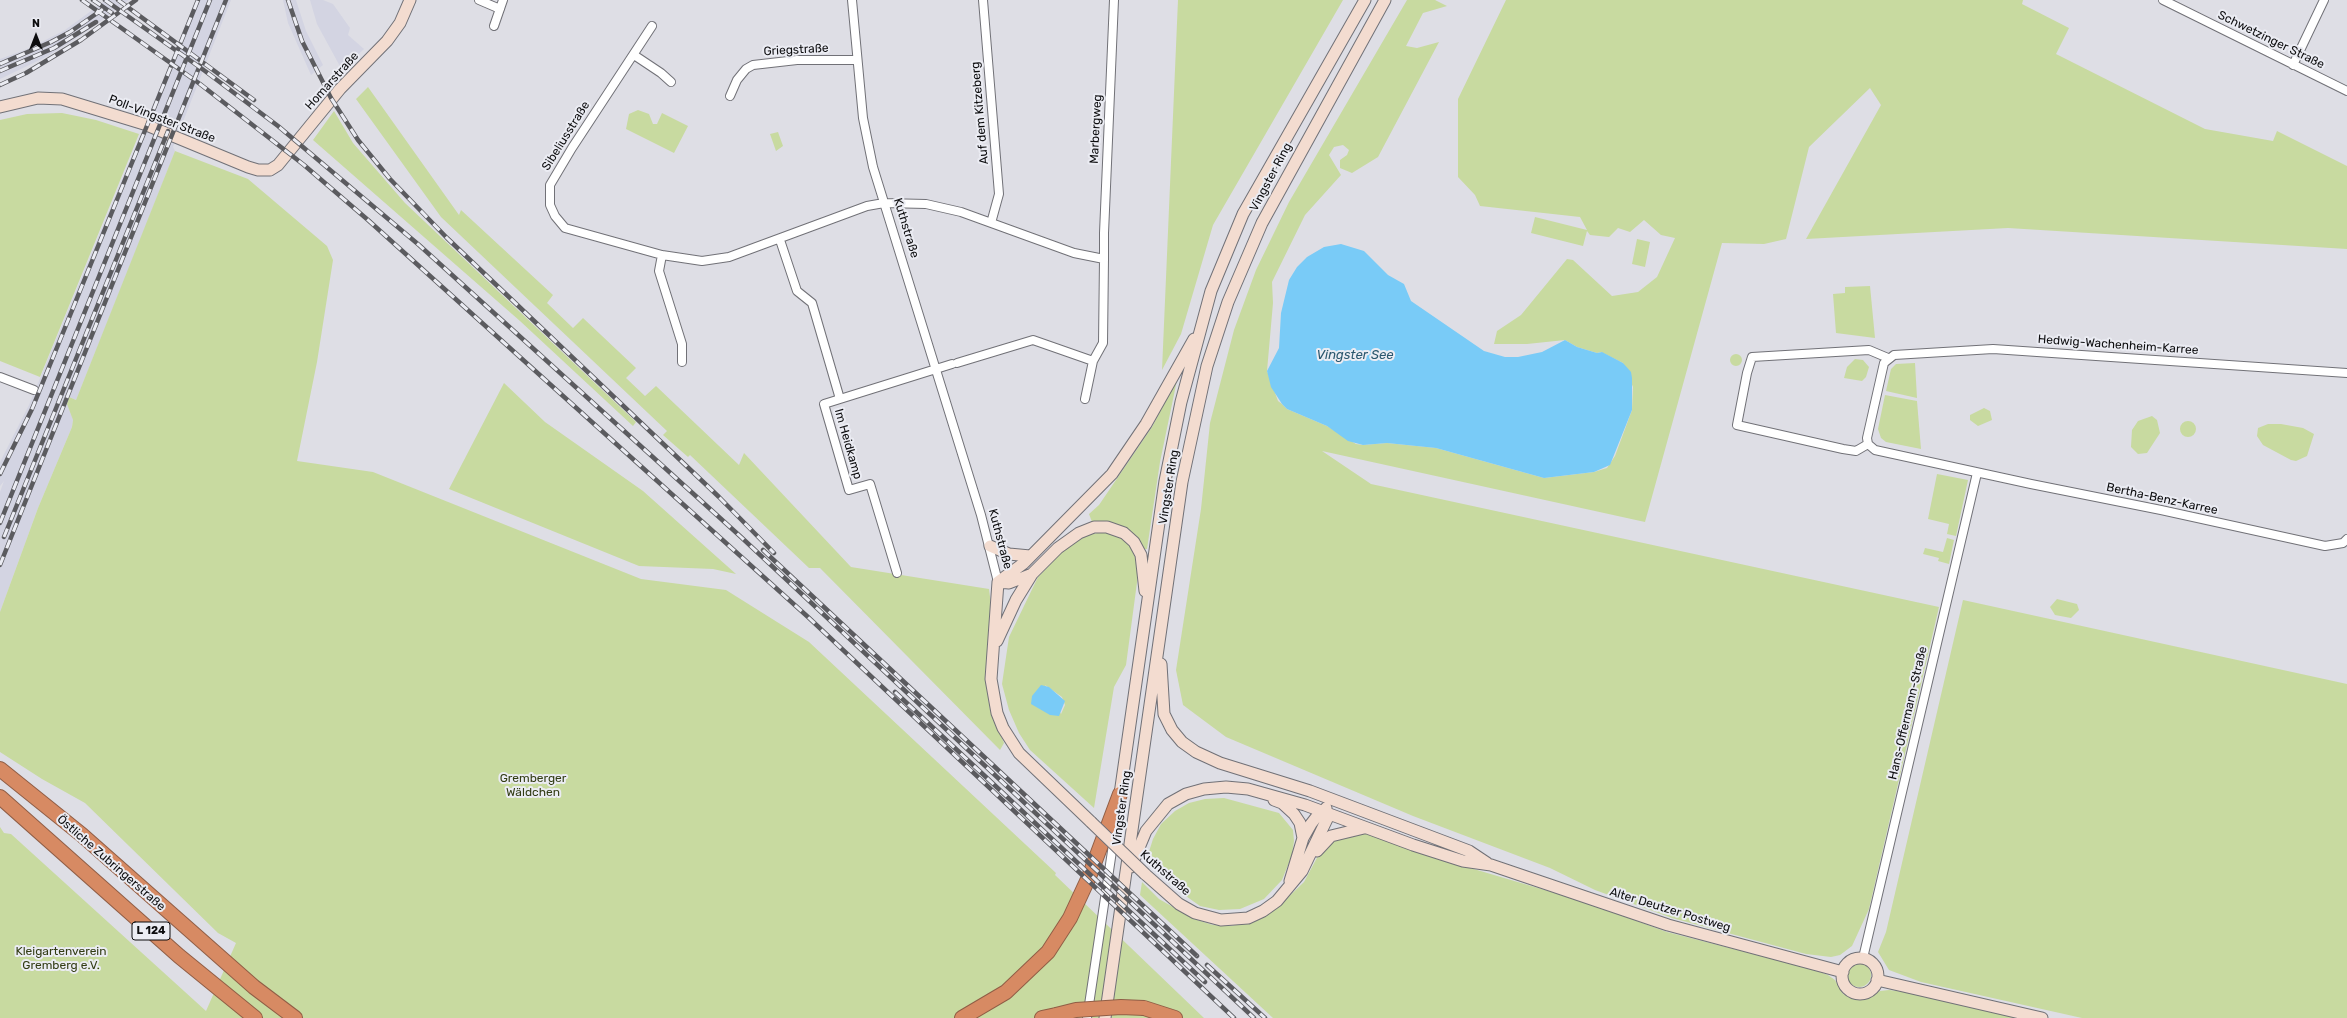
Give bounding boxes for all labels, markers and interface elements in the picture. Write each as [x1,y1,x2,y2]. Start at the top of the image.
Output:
street label: Schwetzinger Straße [2215,8,2327,72]
north arrow [16,16,56,56]
text: N [32,17,40,30]
street label: Griegstraße [763,41,829,59]
street label: Homarstraße [302,49,362,113]
street label: Auf dem Kitzeberg [968,61,992,165]
street label: Poll-Vingster Straße [107,92,217,146]
street label: Marbergweg [1087,94,1105,164]
street label: Sibeliusstraße [539,99,593,173]
street label: Vingster Ring [1247,140,1295,214]
street label: Kuthstraße [890,196,922,260]
street label: Hedwig-Wachenheim-Karree [2037,332,2199,358]
water label: Vingster See [1317,347,1393,363]
street label: Im Heidkamp [831,407,865,481]
street label: Vingster Ring [1156,449,1182,525]
street label: Bertha-Benz-Karree [2105,480,2219,518]
street label: Kuthstraße [985,507,1015,571]
street label: Hans-Offermann-Straße [1886,645,1930,781]
street label: Vingster Ring [1110,770,1134,846]
park label: Gremberger Wäldchen [500,772,566,800]
street label: Östliche Zubringerstraße [54,812,168,914]
street label: Kuthstraße [1137,847,1193,899]
street label: Alter Deutzer Postweg [1608,885,1732,935]
road number: L 124 [132,922,170,940]
park label: Kleigartenverein Gremberg e.V. [15,945,107,973]

